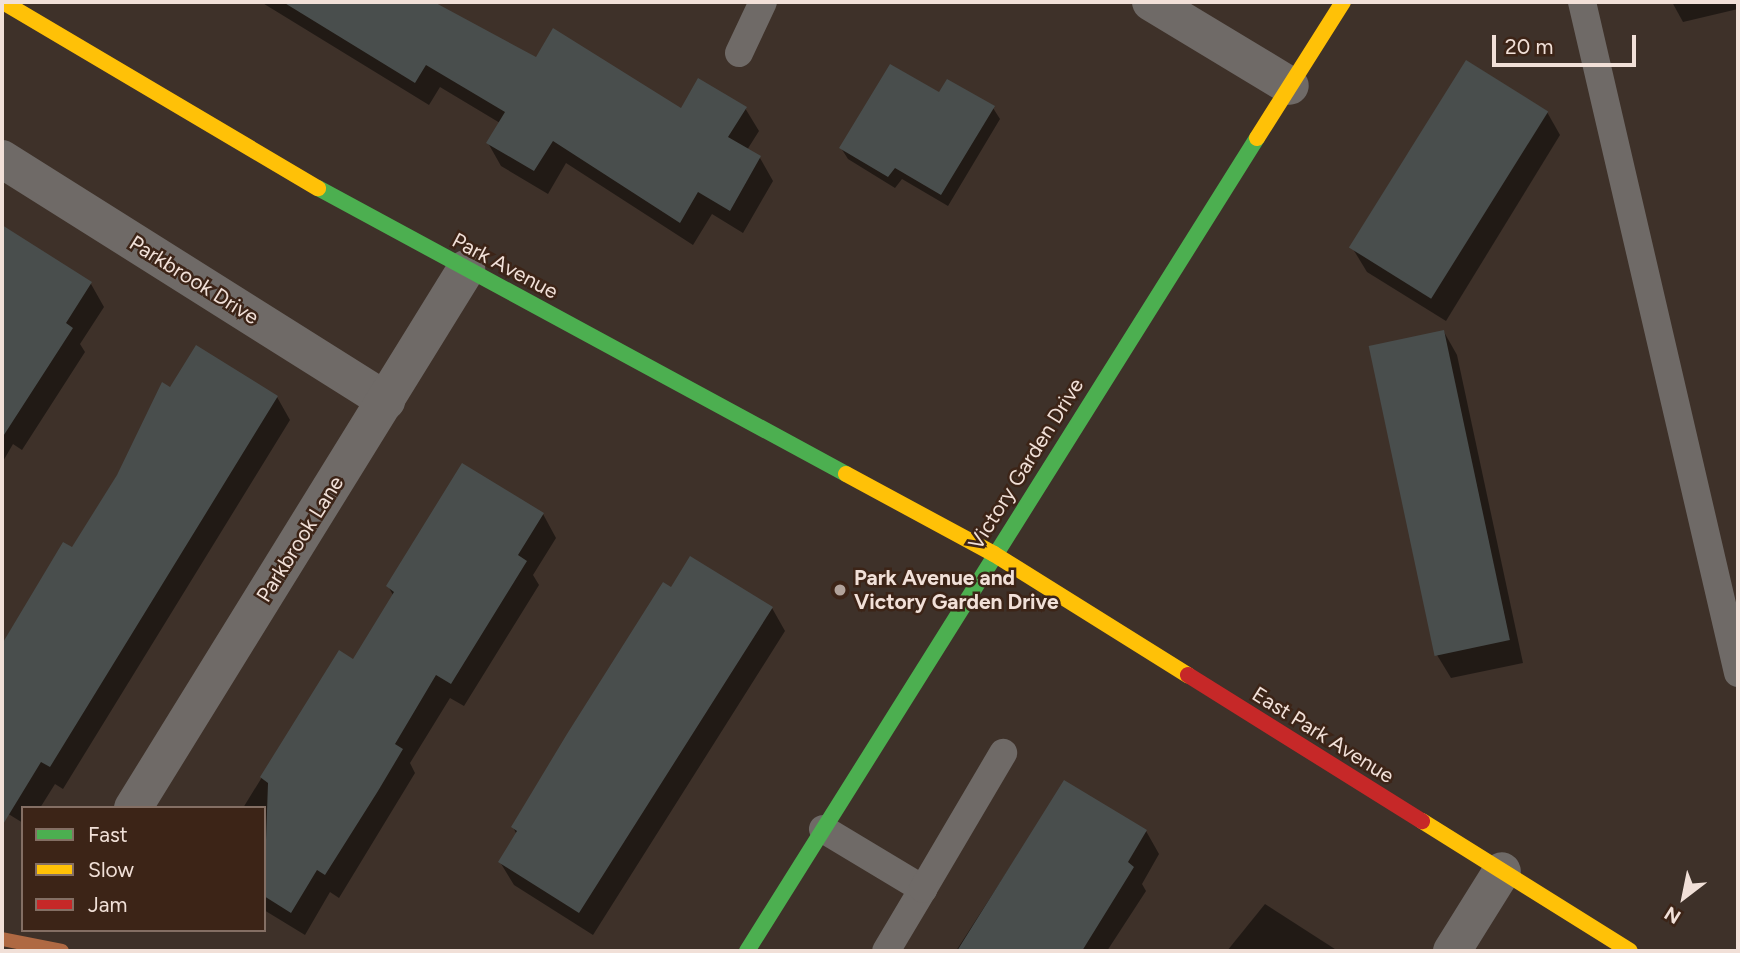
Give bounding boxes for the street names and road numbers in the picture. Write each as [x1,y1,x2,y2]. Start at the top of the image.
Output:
street label: Park Avenue [448,228,562,304]
street label: Parkbrook Drive [125,230,263,330]
street label: Victory Garden Drive [963,374,1089,554]
street label: Parkbrook Lane [251,471,349,607]
street label: East Park Avenue [1248,681,1398,789]

